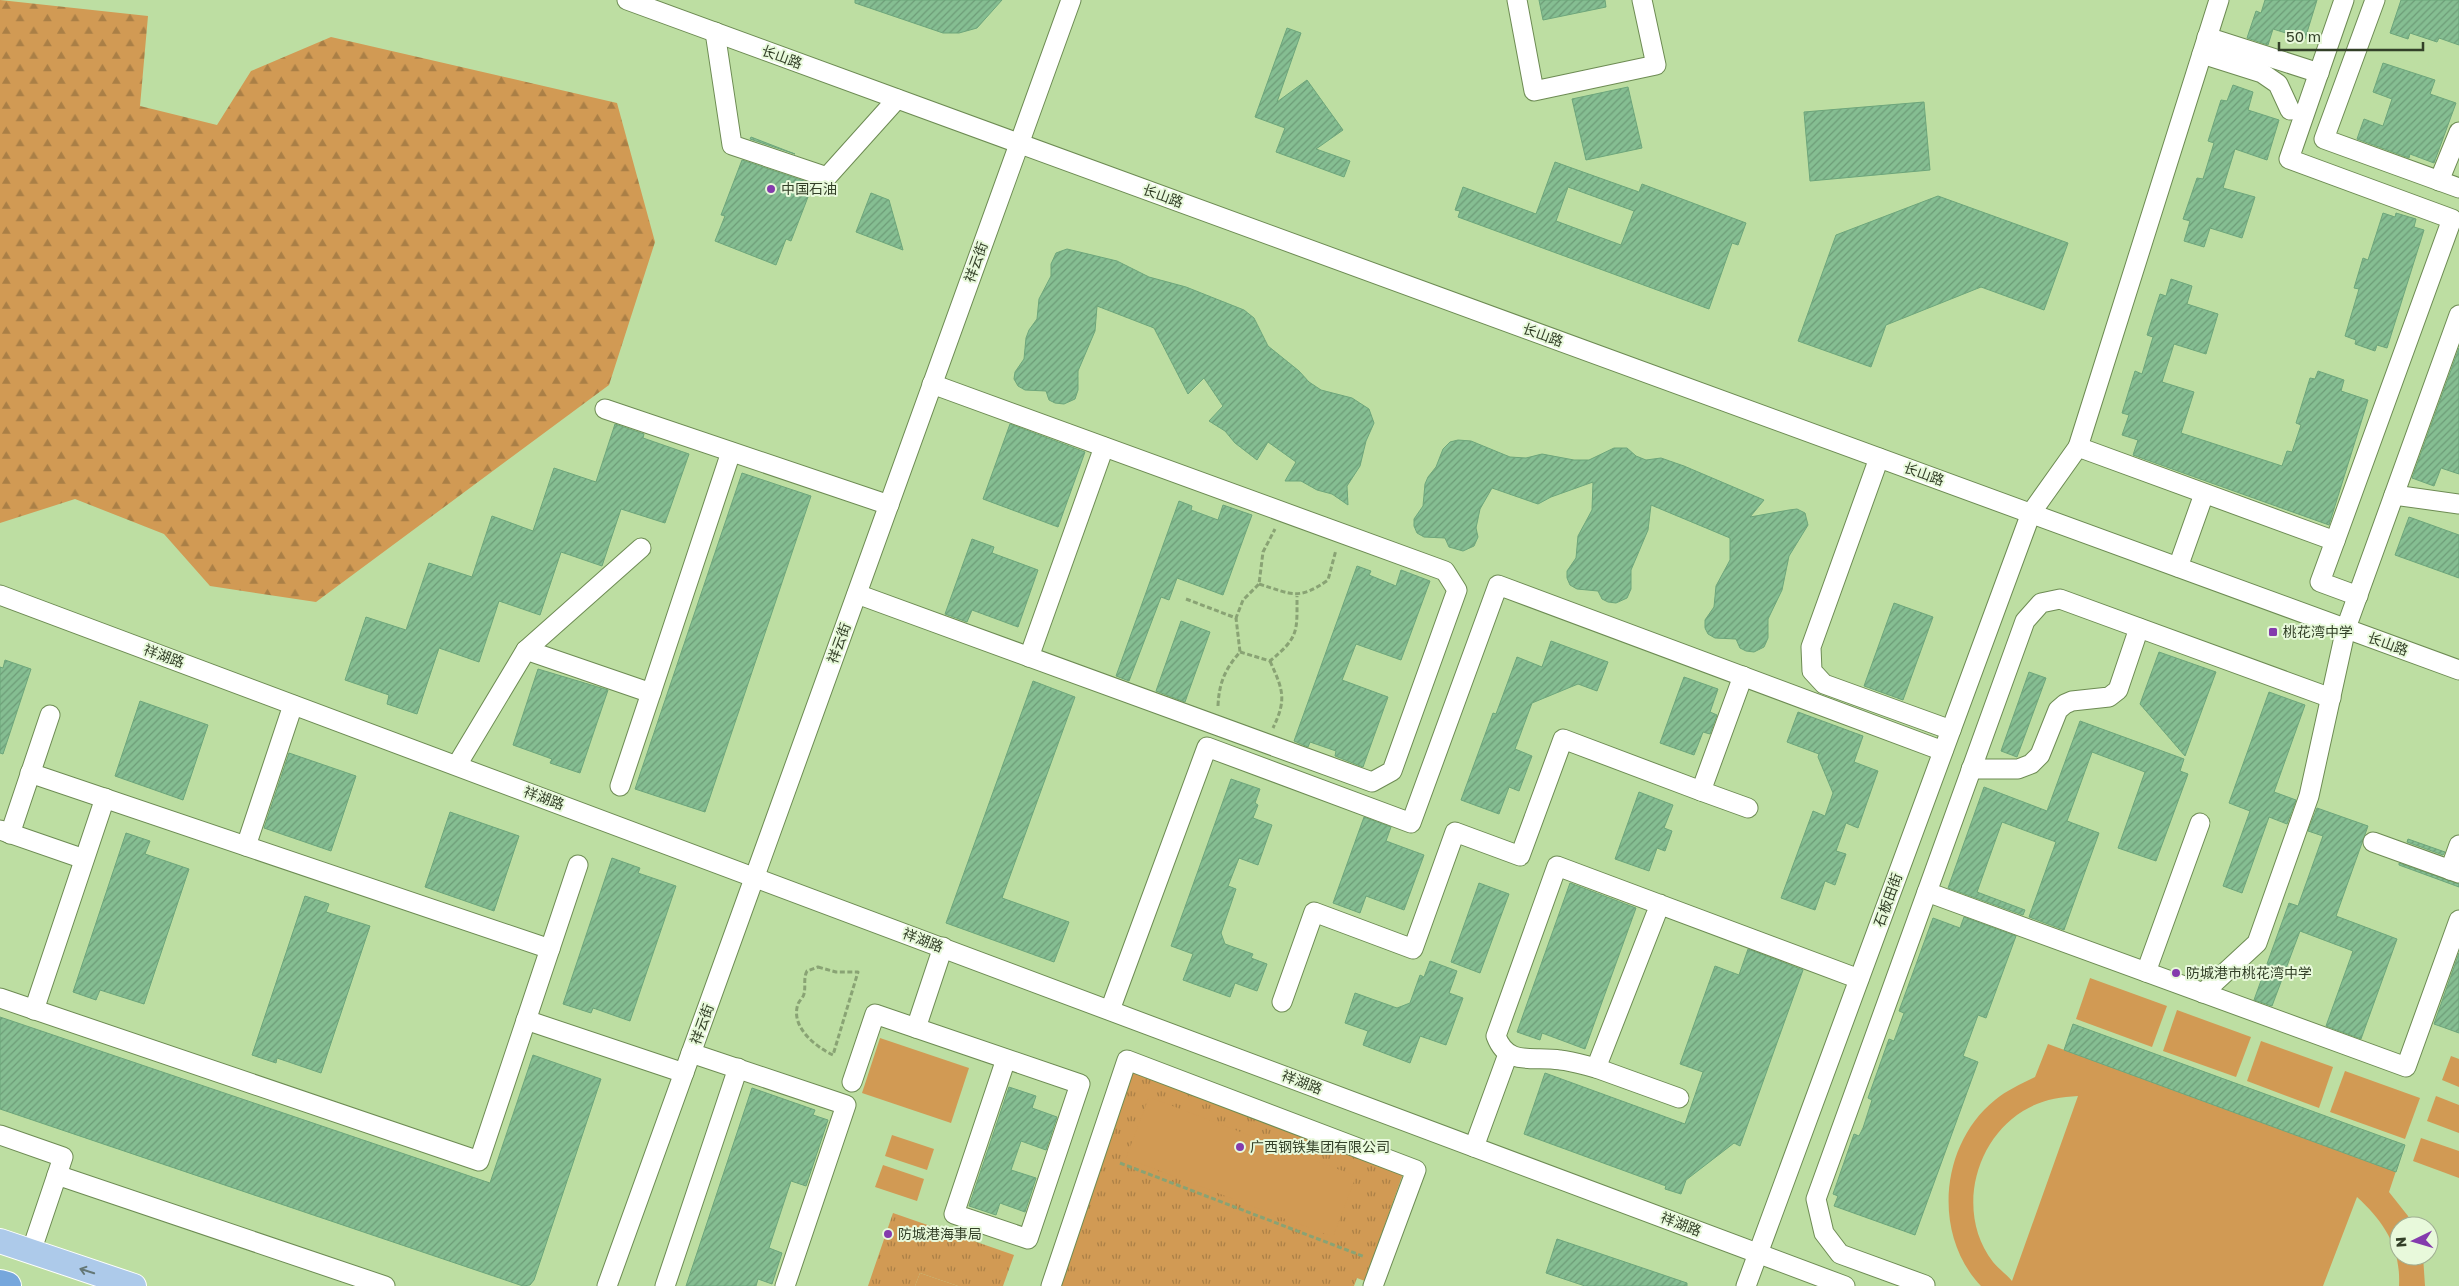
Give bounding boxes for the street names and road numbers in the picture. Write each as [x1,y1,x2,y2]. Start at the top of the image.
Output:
street label: 长山路 [760,41,805,72]
street label: 长山路 [1141,180,1186,211]
street label: 祥云街 [960,239,991,284]
street label: 长山路 [1521,319,1566,350]
street label: 长山路 [1902,458,1947,489]
street label: 祥云街 [823,620,854,665]
street label: 长山路 [2366,628,2411,659]
street label: 祥湖路 [142,640,187,671]
street label: 祥湖路 [522,782,567,813]
street label: 石板田街 [1870,871,1905,929]
street label: 祥湖路 [901,924,946,955]
street label: 祥云街 [686,1001,717,1046]
street label: 祥湖路 [1280,1066,1325,1097]
street label: 祥湖路 [1659,1208,1704,1239]

